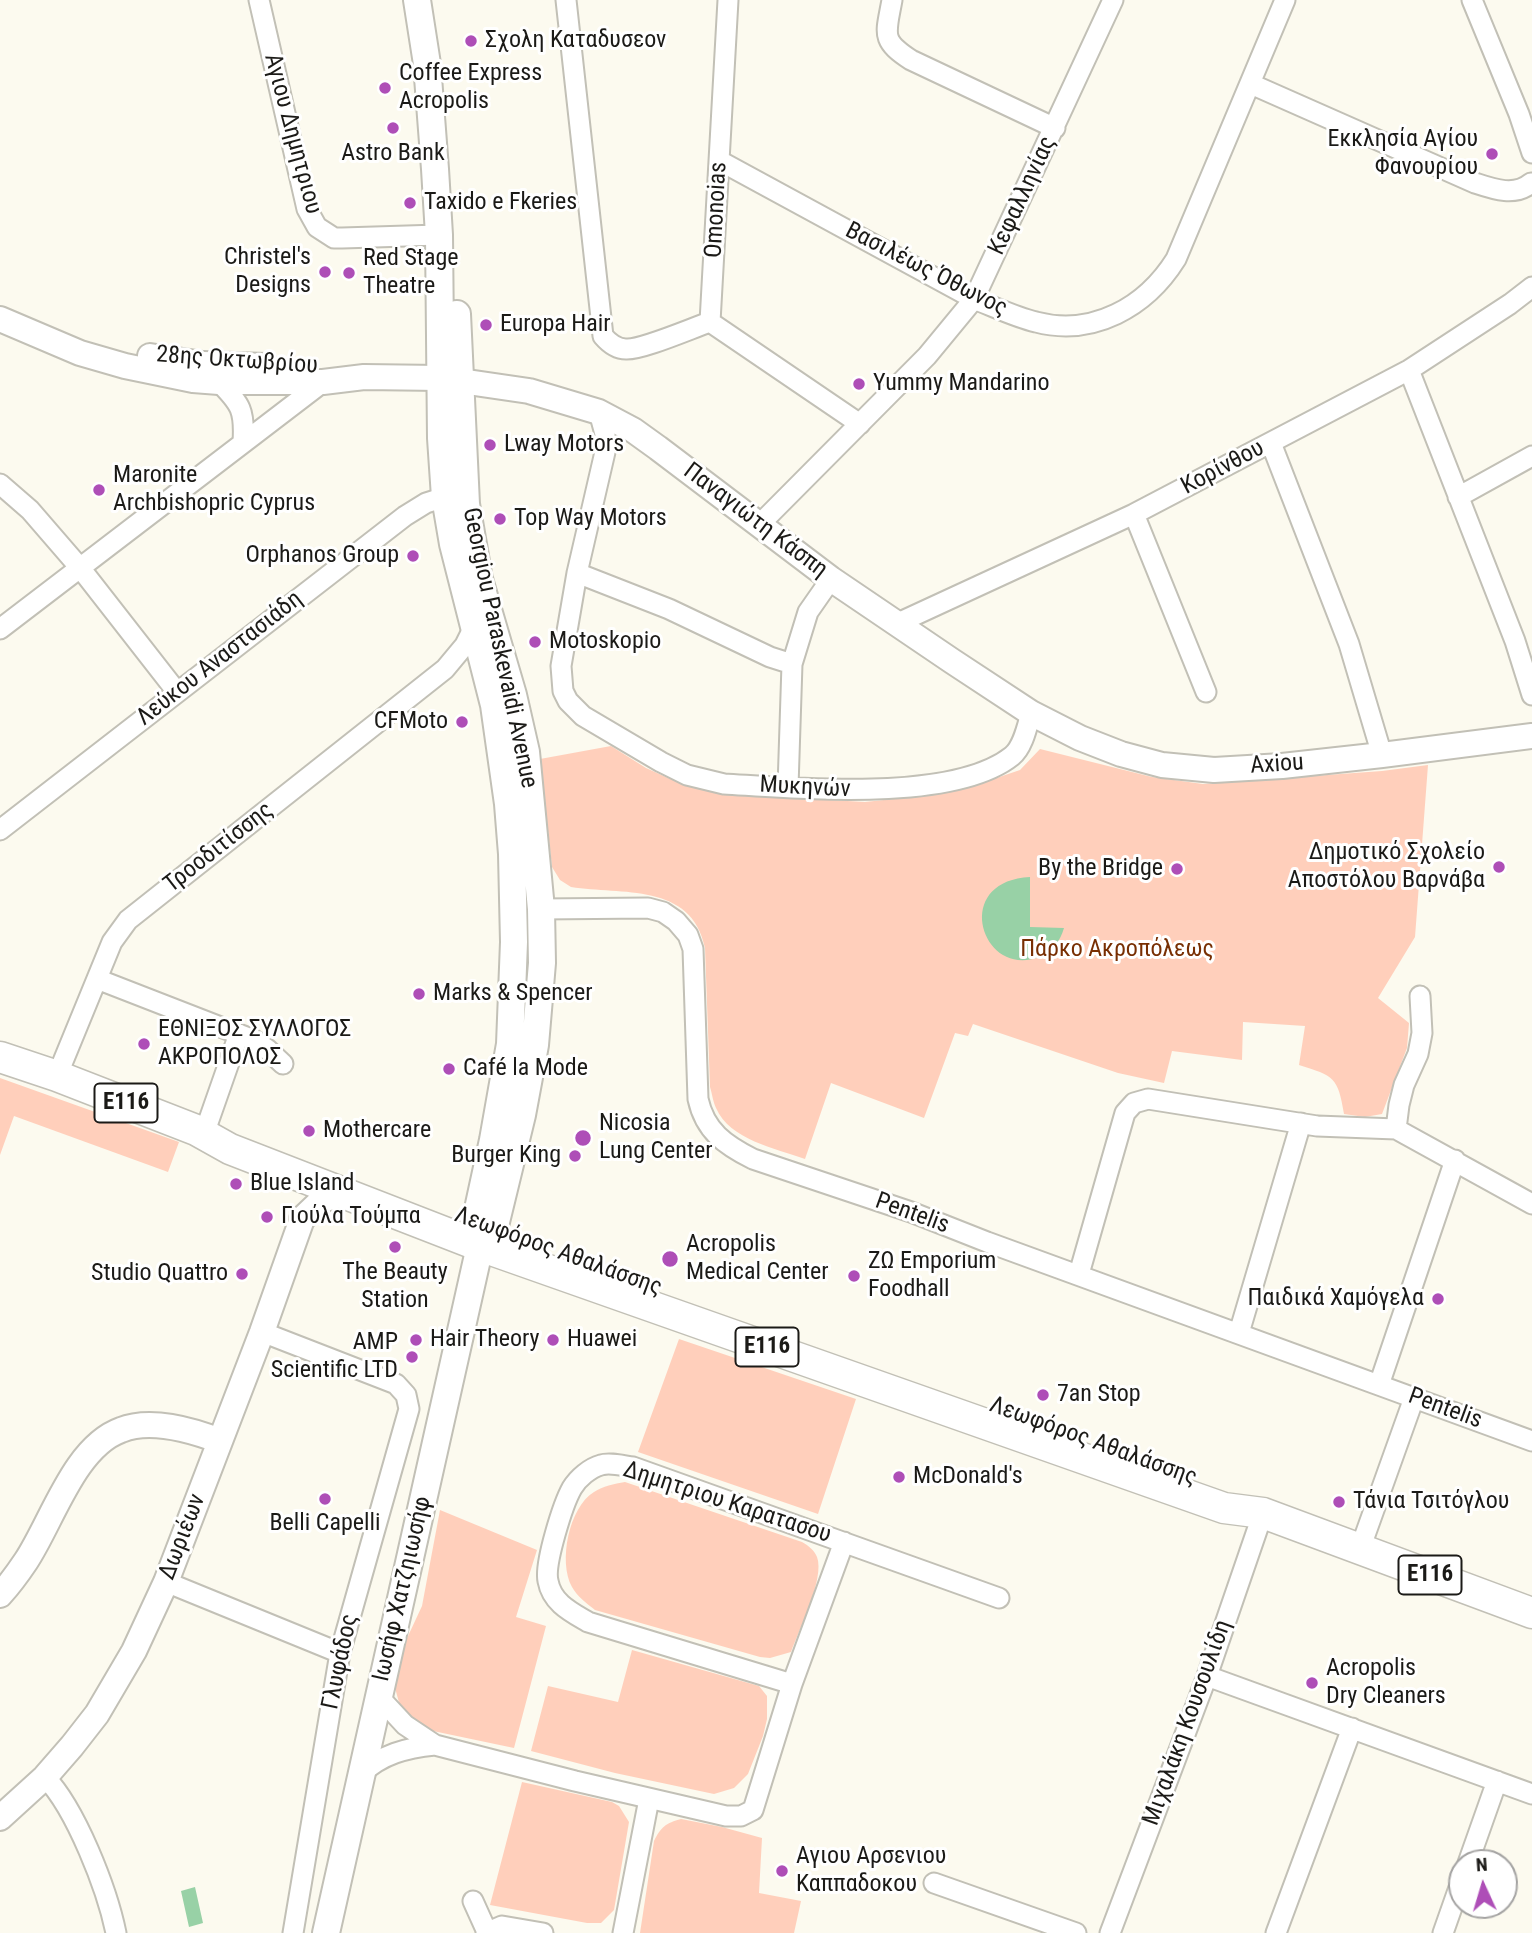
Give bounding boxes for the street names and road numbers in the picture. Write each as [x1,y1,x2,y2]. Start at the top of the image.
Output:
street label: Αγιου Δημητριου [257,51,327,217]
street label: Κεφαλληνίας [983,132,1063,260]
street label: Omonoias [700,161,734,259]
street label: Βασιλέως Όθωνος [840,217,1012,323]
street label: 28ης Οκτωβρίου [155,341,319,381]
street label: Κορίνθου [1177,434,1269,502]
street label: Παναγιώτη Κάσπη [677,457,833,585]
street label: Georgiou Paraskevaidi Avenue [455,505,543,791]
street label: Λεύκου Αναστασιάδη [131,585,309,733]
street label: Axiou [1249,749,1305,781]
street label: Μυκηνών [759,771,851,805]
street label: Τροοδιτίσσης [159,796,279,900]
road number: E116 [94,1084,158,1122]
street label: Pentelis [871,1187,953,1241]
street label: Λεωφόρος Αθαλάσσης [450,1201,666,1303]
road number: E116 [736,1328,798,1366]
street label: Pentelis [1404,1382,1486,1436]
street label: Λεωφόρος Αθαλάσσης [985,1391,1201,1493]
street label: Δημητριου Καρατασου [619,1456,835,1550]
street label: Δωριέων [154,1490,212,1584]
street label: Ιωσήφ Χατζηιωσήφ [368,1494,438,1684]
road number: E116 [1398,1556,1462,1594]
street label: Γλυφάδος [317,1612,365,1712]
street label: Μιχαλάκη Κουσουλίδη [1137,1616,1239,1830]

